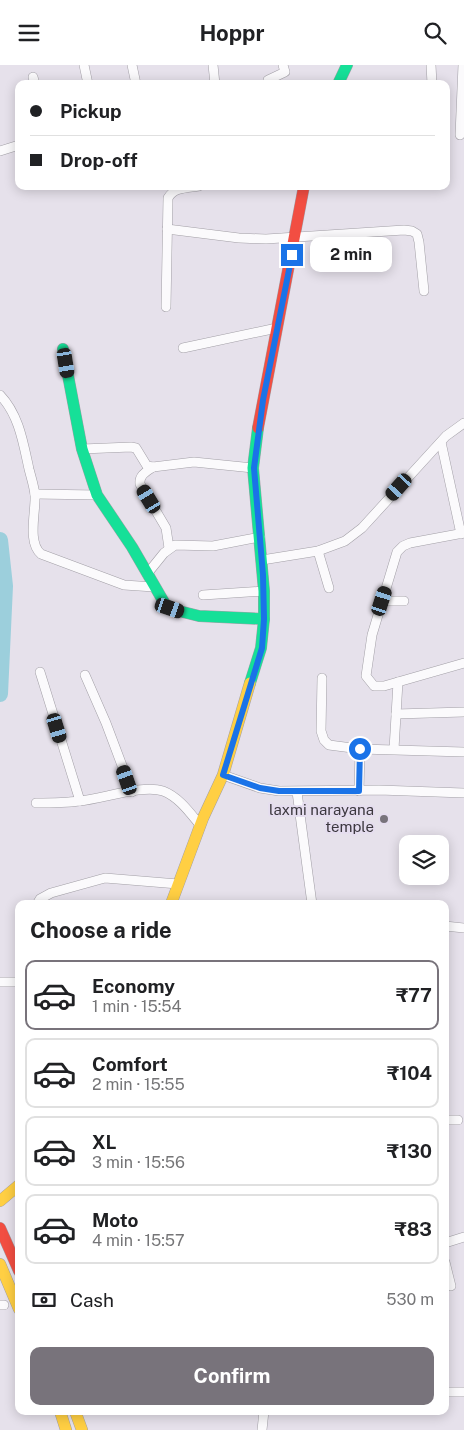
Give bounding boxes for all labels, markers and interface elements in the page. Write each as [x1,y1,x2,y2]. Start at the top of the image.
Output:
icon: menu [15,19,43,47]
icon: search [421,19,449,47]
text: Hoppr [199,20,265,46]
text: Pickup [60,100,122,122]
text: Drop-off [60,149,137,171]
callout: 2 min [310,237,392,273]
route end [281,244,303,266]
text: 2 min [330,245,372,264]
car [56,347,75,379]
car [383,471,414,503]
car [134,482,163,516]
car [370,584,393,618]
car [153,596,186,620]
car [45,711,68,745]
route start [349,738,371,760]
car [115,763,138,797]
place label: laxmi narayana temple [269,801,374,835]
marker: laxmi narayana temple [378,813,390,825]
map controls [399,835,449,885]
button: layers [399,835,449,885]
text: Choose a ride [30,917,172,943]
icon: car [32,973,77,1018]
text: Economy [92,975,175,997]
text: ₹77 [396,984,432,1006]
text: 1 min · 15:54 [92,997,182,1016]
icon: car [32,1051,77,1096]
text: Comfort [92,1053,168,1075]
text: ₹104 [387,1062,432,1084]
text: 2 min · 15:55 [92,1075,185,1094]
icon: car [32,1129,77,1174]
text: XL [92,1131,117,1153]
text: ₹130 [387,1140,432,1162]
text: 3 min · 15:56 [92,1153,185,1172]
icon: car [32,1207,77,1252]
text: Moto [92,1209,138,1231]
text: ₹83 [394,1218,432,1240]
text: 4 min · 15:57 [92,1231,185,1250]
icon: cash [30,1286,58,1314]
text: Cash [70,1289,114,1311]
text: 530 m [386,1290,434,1309]
button: Confirm [30,1347,434,1405]

